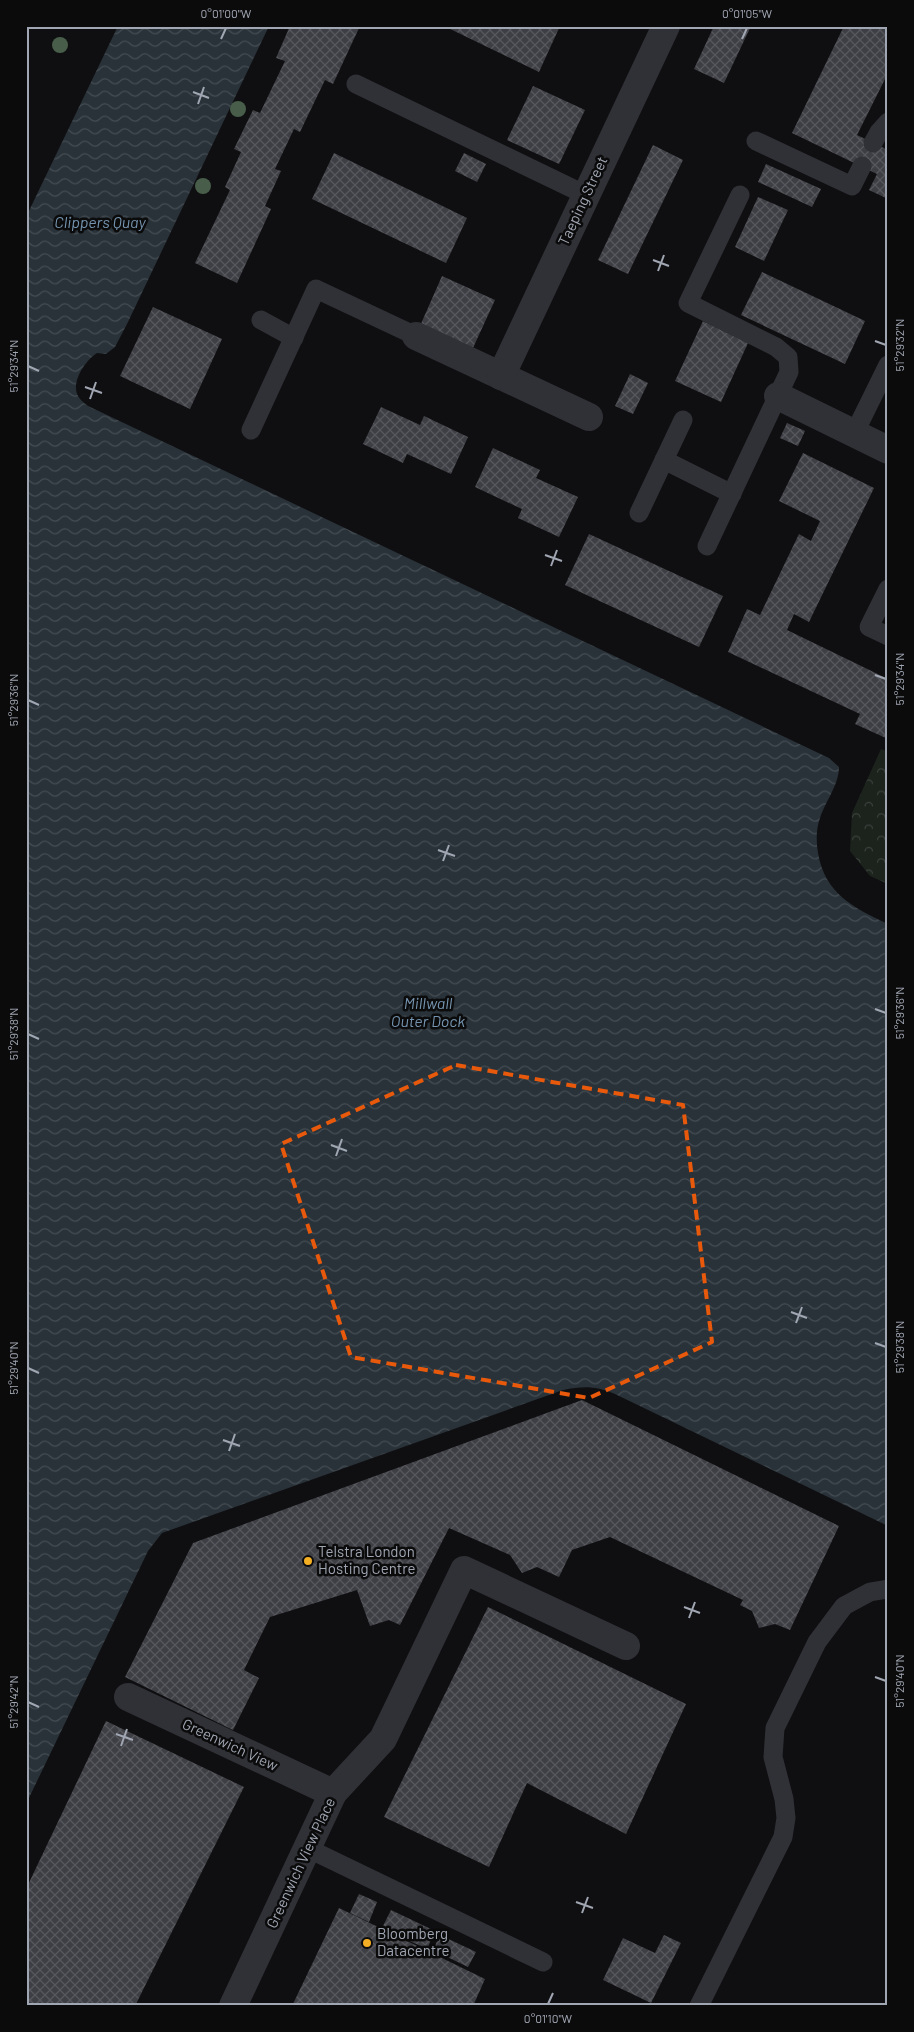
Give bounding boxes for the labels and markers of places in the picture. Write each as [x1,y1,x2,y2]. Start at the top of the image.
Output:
place label: Telstra London Hosting Centre [318,1542,416,1577]
marker: Telstra London Hosting Centre [302,1555,314,1567]
place label: Bloomberg Datacentre [377,1924,450,1959]
marker: Bloomberg Datacentre [361,1937,373,1949]

